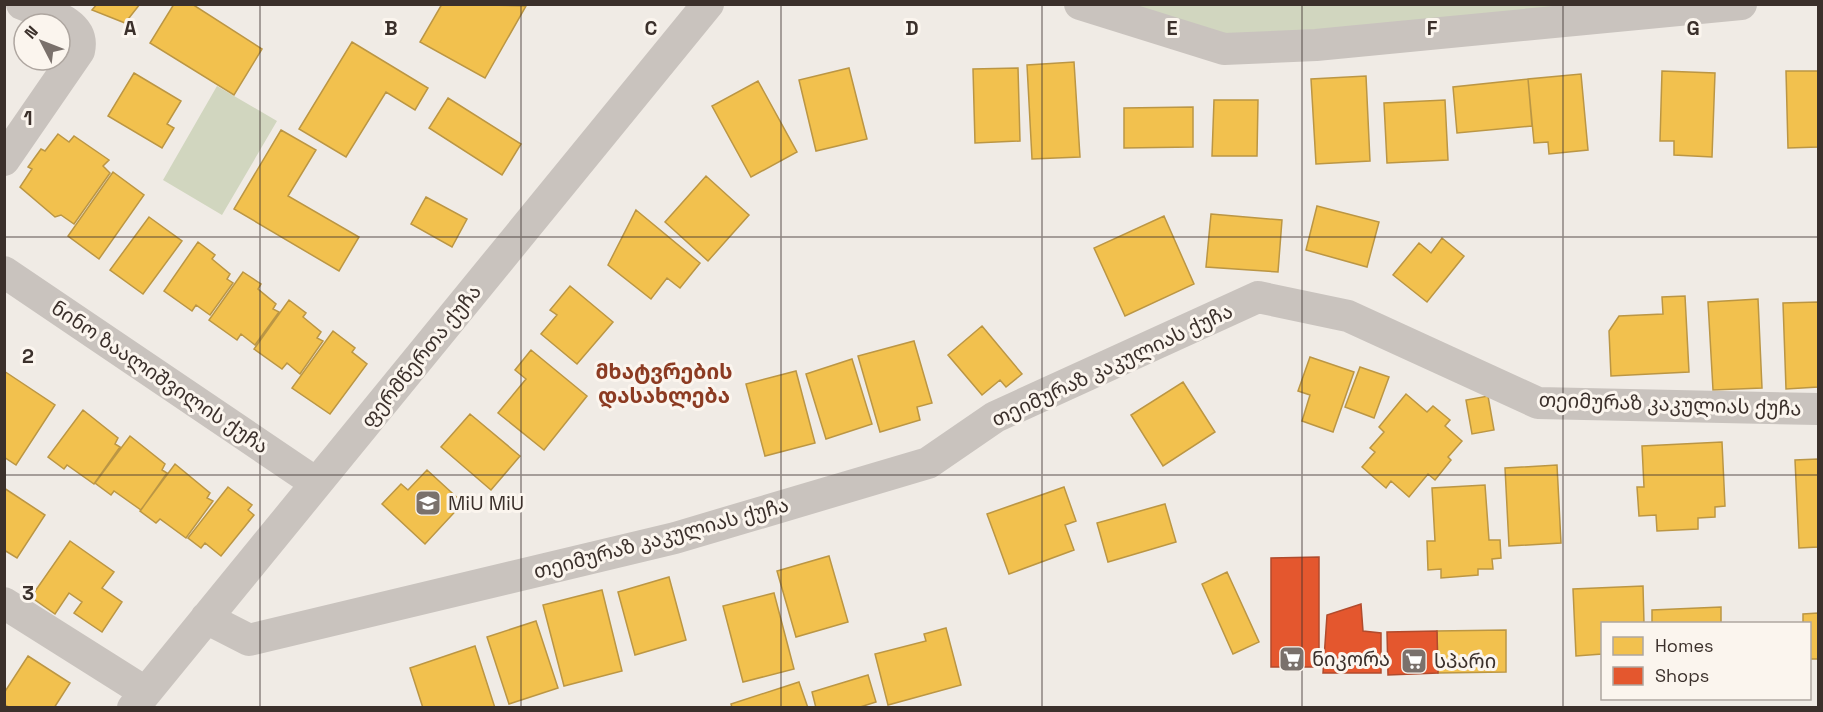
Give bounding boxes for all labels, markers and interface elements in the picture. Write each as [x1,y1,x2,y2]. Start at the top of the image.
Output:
north arrow [12,12,72,72]
text: A [124,15,137,41]
text: B [384,15,398,41]
text: C [645,15,658,41]
text: D [905,15,919,41]
text: E [1166,15,1178,41]
text: F [1427,15,1438,41]
text: G [1686,15,1700,41]
text: N [20,21,43,43]
text: 1 [23,105,33,131]
street label: ფერმწერთა ქუჩა [355,279,487,433]
street label: ნინო ზაალიშვილის ქუჩა [46,295,274,459]
street label: თეიმურაზ კაკულიას ქუჩა [987,298,1237,432]
text: 2 [22,343,34,369]
district label: მხატვრების დასახლება [596,358,732,409]
street label: თეიმურაზ კაკულიას ქუჩა [1538,386,1802,422]
school or university icon: MiU MiU [413,488,443,518]
place label: MiU MiU [448,490,524,516]
street label: თეიმურაზ კაკულიას ქუჩა [531,491,791,585]
text: 3 [22,580,34,606]
legend [1601,622,1811,700]
text: Homes [1655,634,1714,657]
supermarket icon: ნიკორა [1277,644,1307,674]
place label: ნიკორა [1312,646,1390,672]
supermarket icon: სპარი [1399,646,1429,676]
place label: სპარი [1434,648,1496,674]
text: Shops [1655,664,1709,687]

